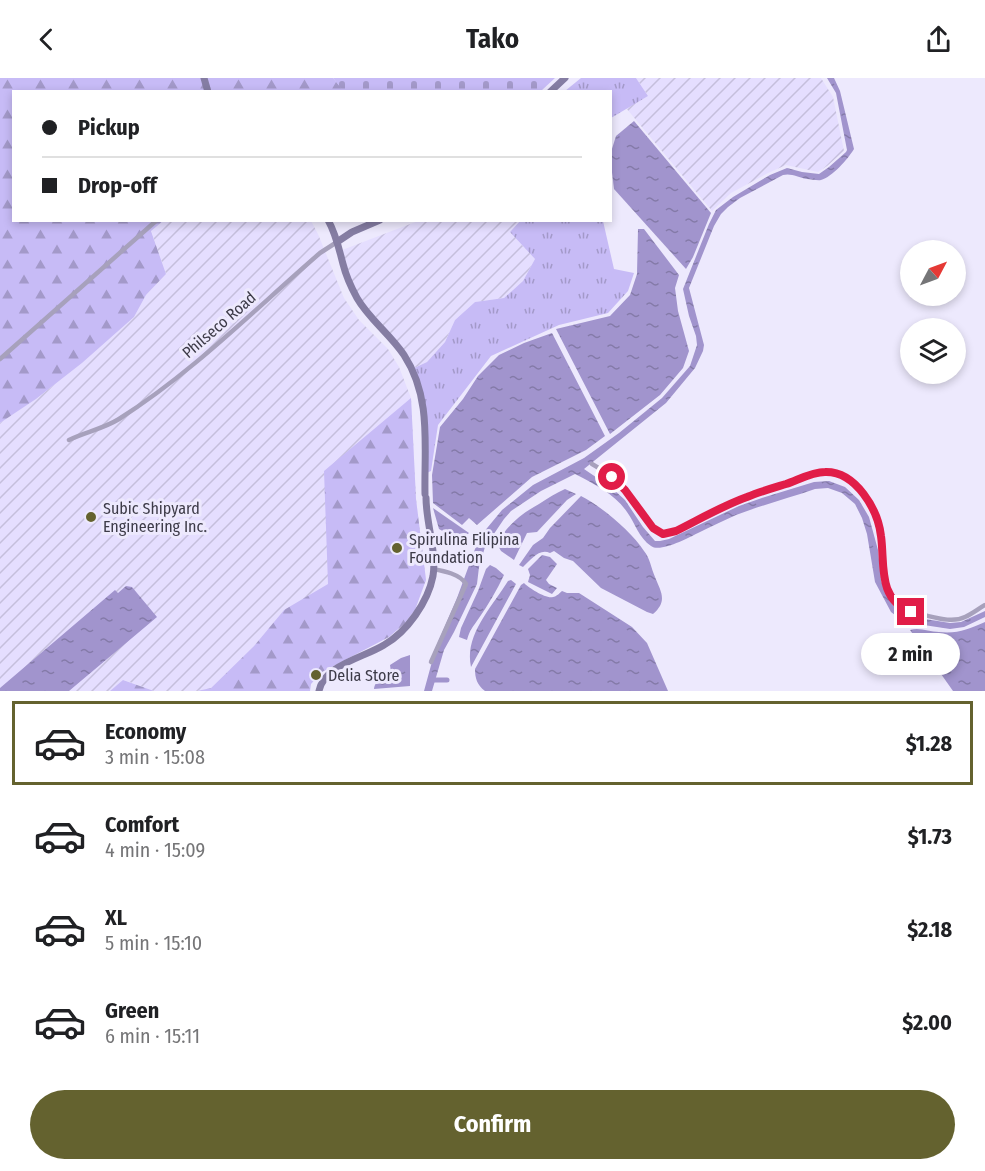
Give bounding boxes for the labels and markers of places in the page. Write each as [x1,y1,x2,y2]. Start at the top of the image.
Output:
place label: Subic Shipyard Engineering Inc. [103,499,207,536]
marker: Subic Shipyard Engineering Inc. [84,510,98,524]
place label: Spirulina Filipina Foundation [409,530,519,567]
marker: Spirulina Filipina Foundation [390,541,404,555]
place label: Delia Store [328,666,400,685]
marker: Delia Store [309,668,323,682]

